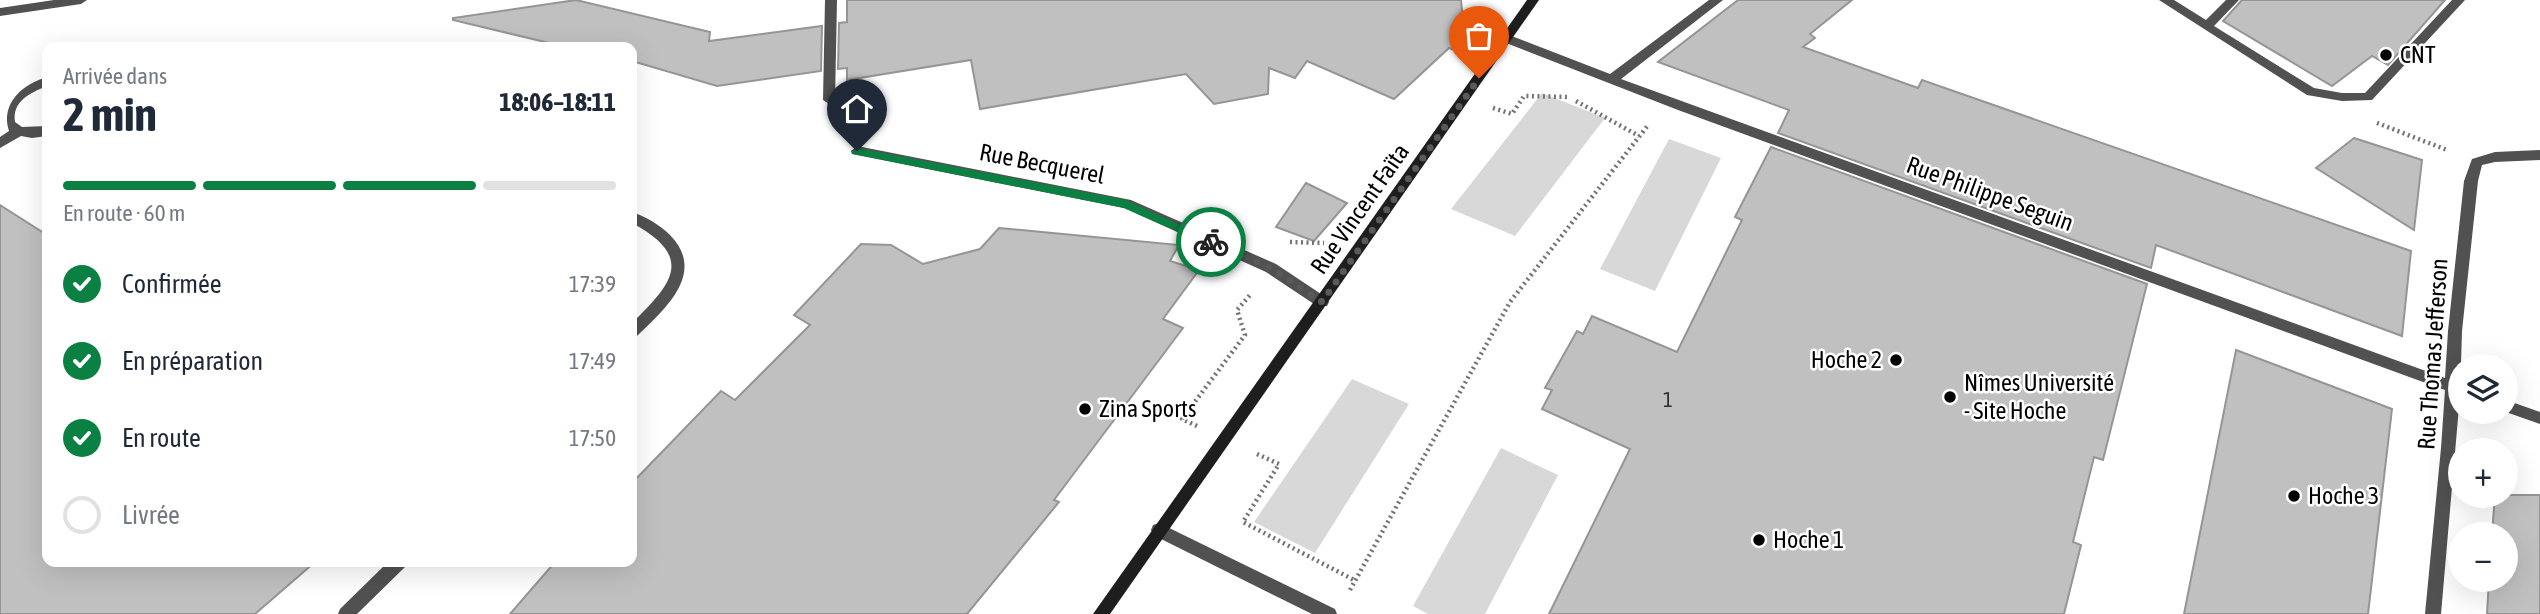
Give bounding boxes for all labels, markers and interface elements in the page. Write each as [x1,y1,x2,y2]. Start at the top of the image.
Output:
pin [1449,6,1509,78]
icon: bag [1460,17,1498,55]
place label: CNT [2400,41,2436,68]
marker: CNT [2378,47,2394,63]
text: Arrivée dans [63,63,167,89]
pin [827,79,887,151]
text: 18:06–18:11 [499,87,616,117]
text: 2 min [63,88,157,141]
icon: home [838,90,876,128]
street label: Rue Becquerel [977,138,1108,189]
street label: Rue Vincent Faïta [1305,139,1414,279]
street label: Rue Philippe Seguin [1903,151,2077,236]
text: En route · 60 m [63,200,185,226]
courier [1176,207,1246,277]
icon: bike [1192,223,1230,261]
street label: Rue Thomas Jefferson [2412,257,2453,451]
icon: check [63,265,101,303]
text: Confirmée [122,269,222,299]
text: 17:39 [569,271,616,297]
icon: check [63,342,101,380]
text: En préparation [122,346,263,376]
place label: Hoche 2 [1811,346,1882,373]
text: 17:49 [569,348,616,374]
marker: Hoche 2 [1888,352,1904,368]
map controls [2448,354,2518,592]
button: layers [2448,354,2518,424]
place label: Nîmes Université - Site Hoche [1964,369,2114,424]
house number: 1 [1663,387,1673,411]
marker: Nîmes Université - Site Hoche [1942,389,1958,405]
place label: Zina Sports [1099,395,1196,422]
marker: Zina Sports [1077,401,1093,417]
icon: check [63,419,101,457]
text: En route [122,423,201,453]
text: 17:50 [569,425,616,451]
button: + [2448,438,2518,508]
place label: Hoche 3 [2308,482,2379,509]
marker: Hoche 3 [2286,488,2302,504]
text: Livrée [122,500,180,530]
button: − [2448,522,2518,592]
place label: Hoche 1 [1773,526,1844,553]
marker: Hoche 1 [1751,532,1767,548]

